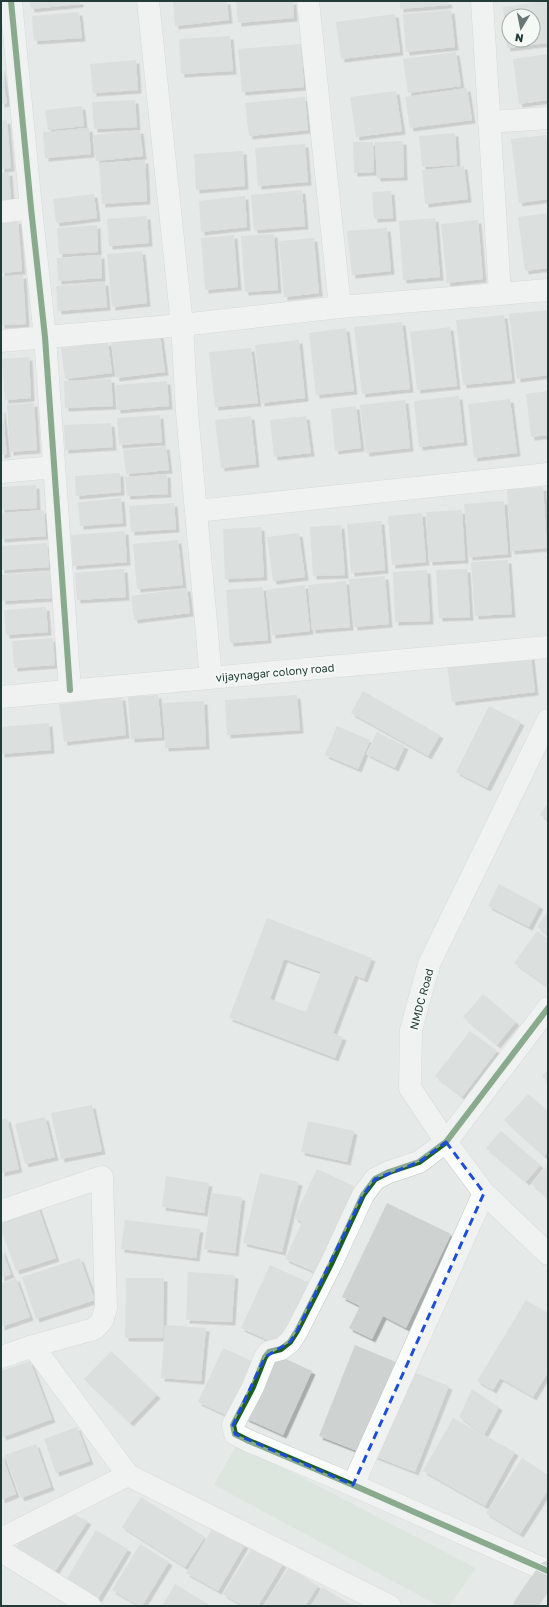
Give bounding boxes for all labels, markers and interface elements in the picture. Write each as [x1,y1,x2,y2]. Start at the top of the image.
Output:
north arrow [501,8,541,48]
text: N [514,31,524,45]
street label: vijaynagar colony road [215,660,335,684]
street label: NMDC Road [407,967,435,1031]

